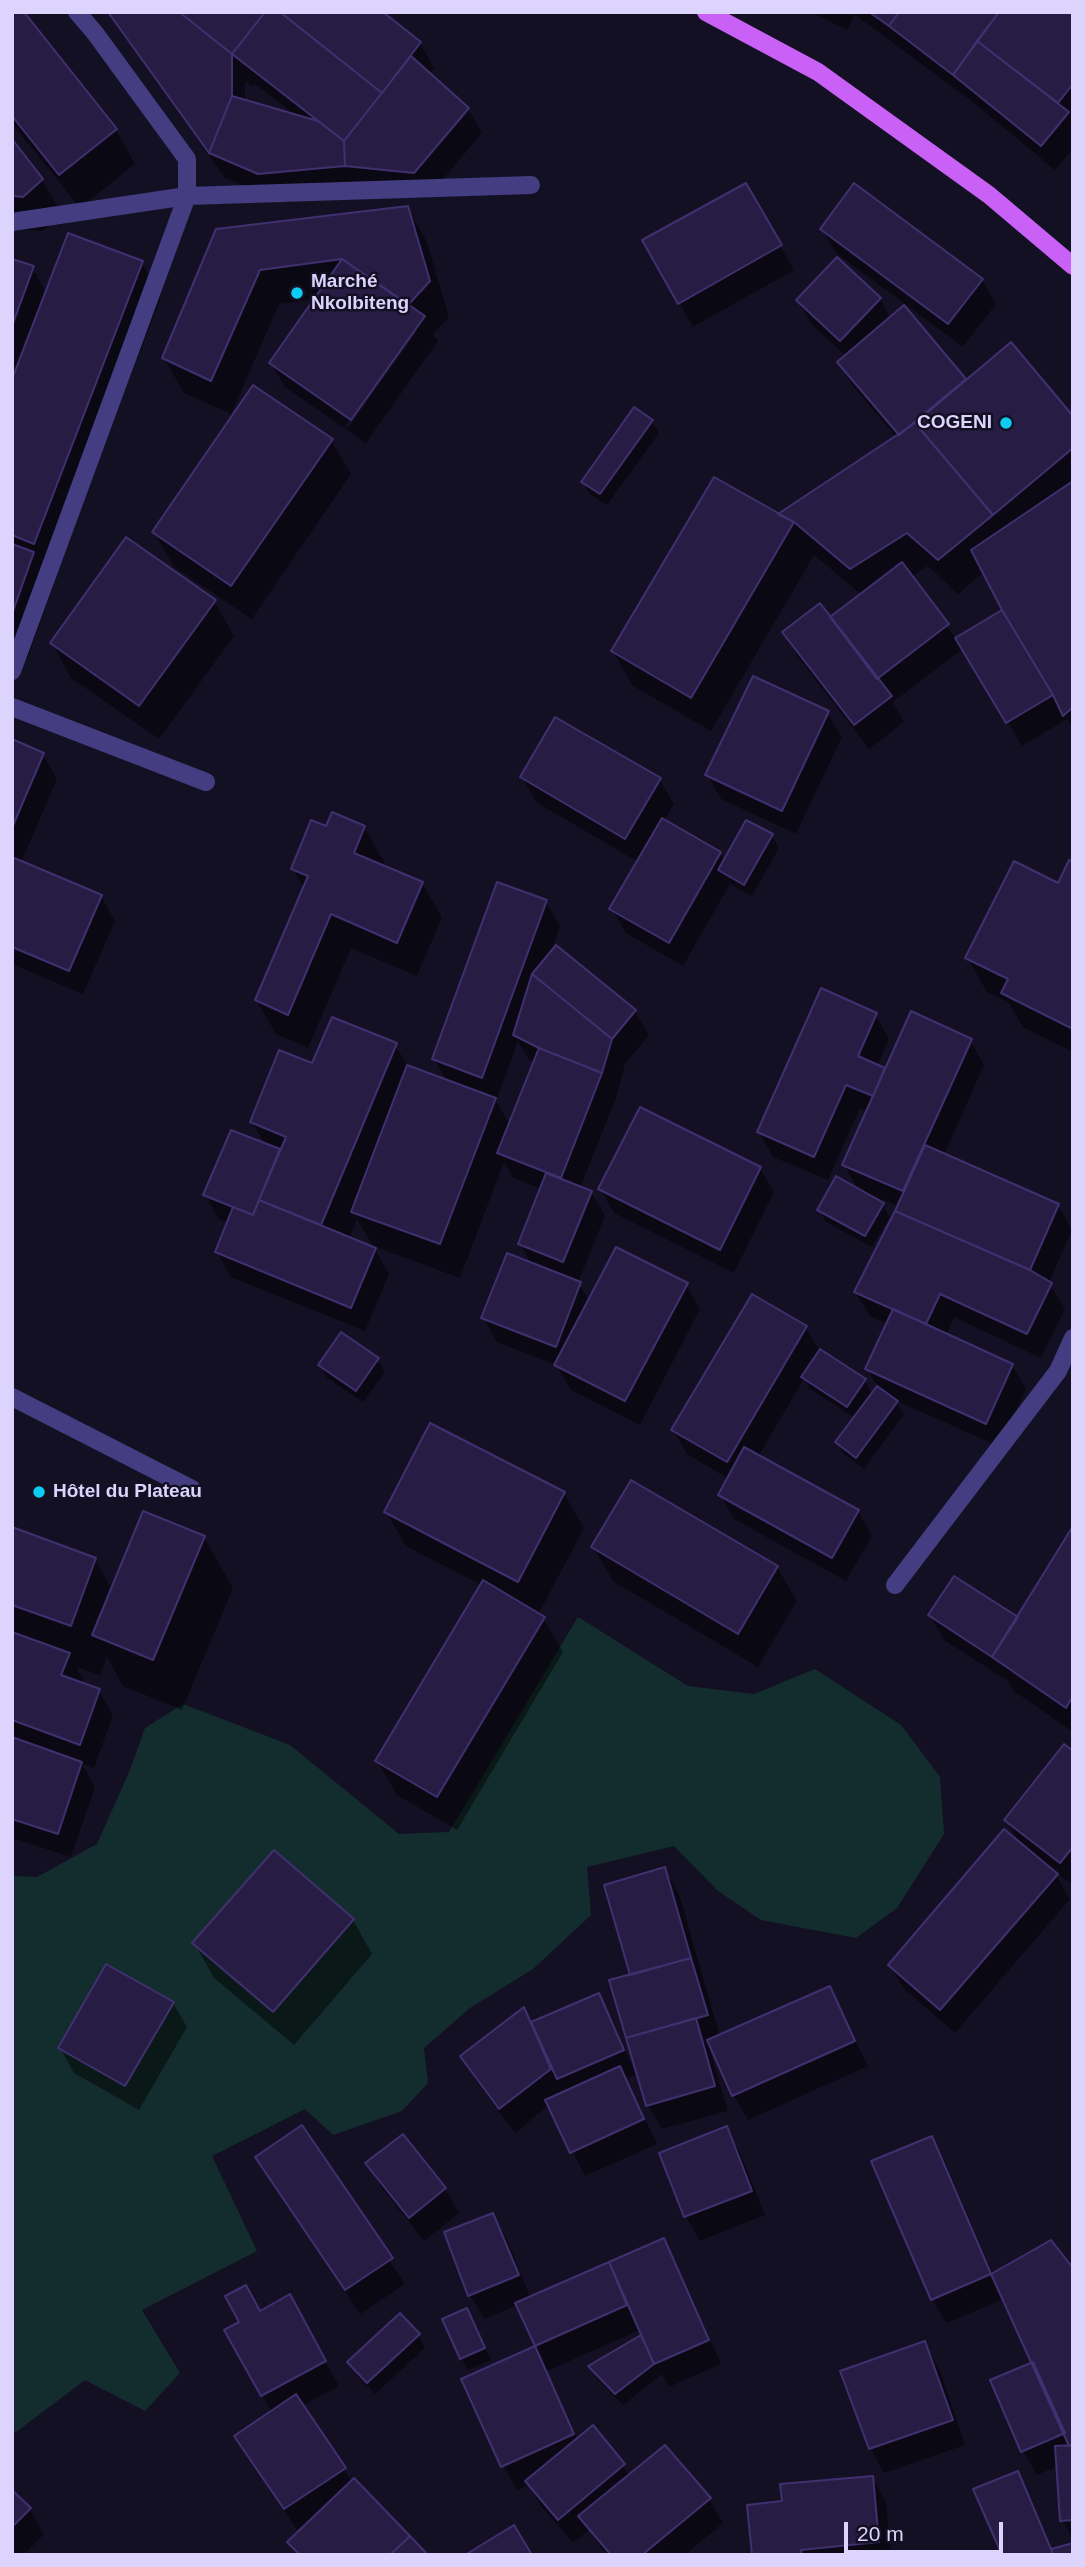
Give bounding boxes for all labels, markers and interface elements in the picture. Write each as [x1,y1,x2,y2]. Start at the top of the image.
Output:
place label: Marché Nkolbiteng [311,271,409,315]
marker: Marché Nkolbiteng [289,285,305,301]
place label: COGENI [917,412,992,434]
marker: COGENI [998,415,1014,431]
place label: Hôtel du Plateau [53,1481,202,1503]
marker: Hôtel du Plateau [31,1484,47,1500]
scale bar [847,2508,1006,2552]
text: 20 m [857,2522,904,2545]

